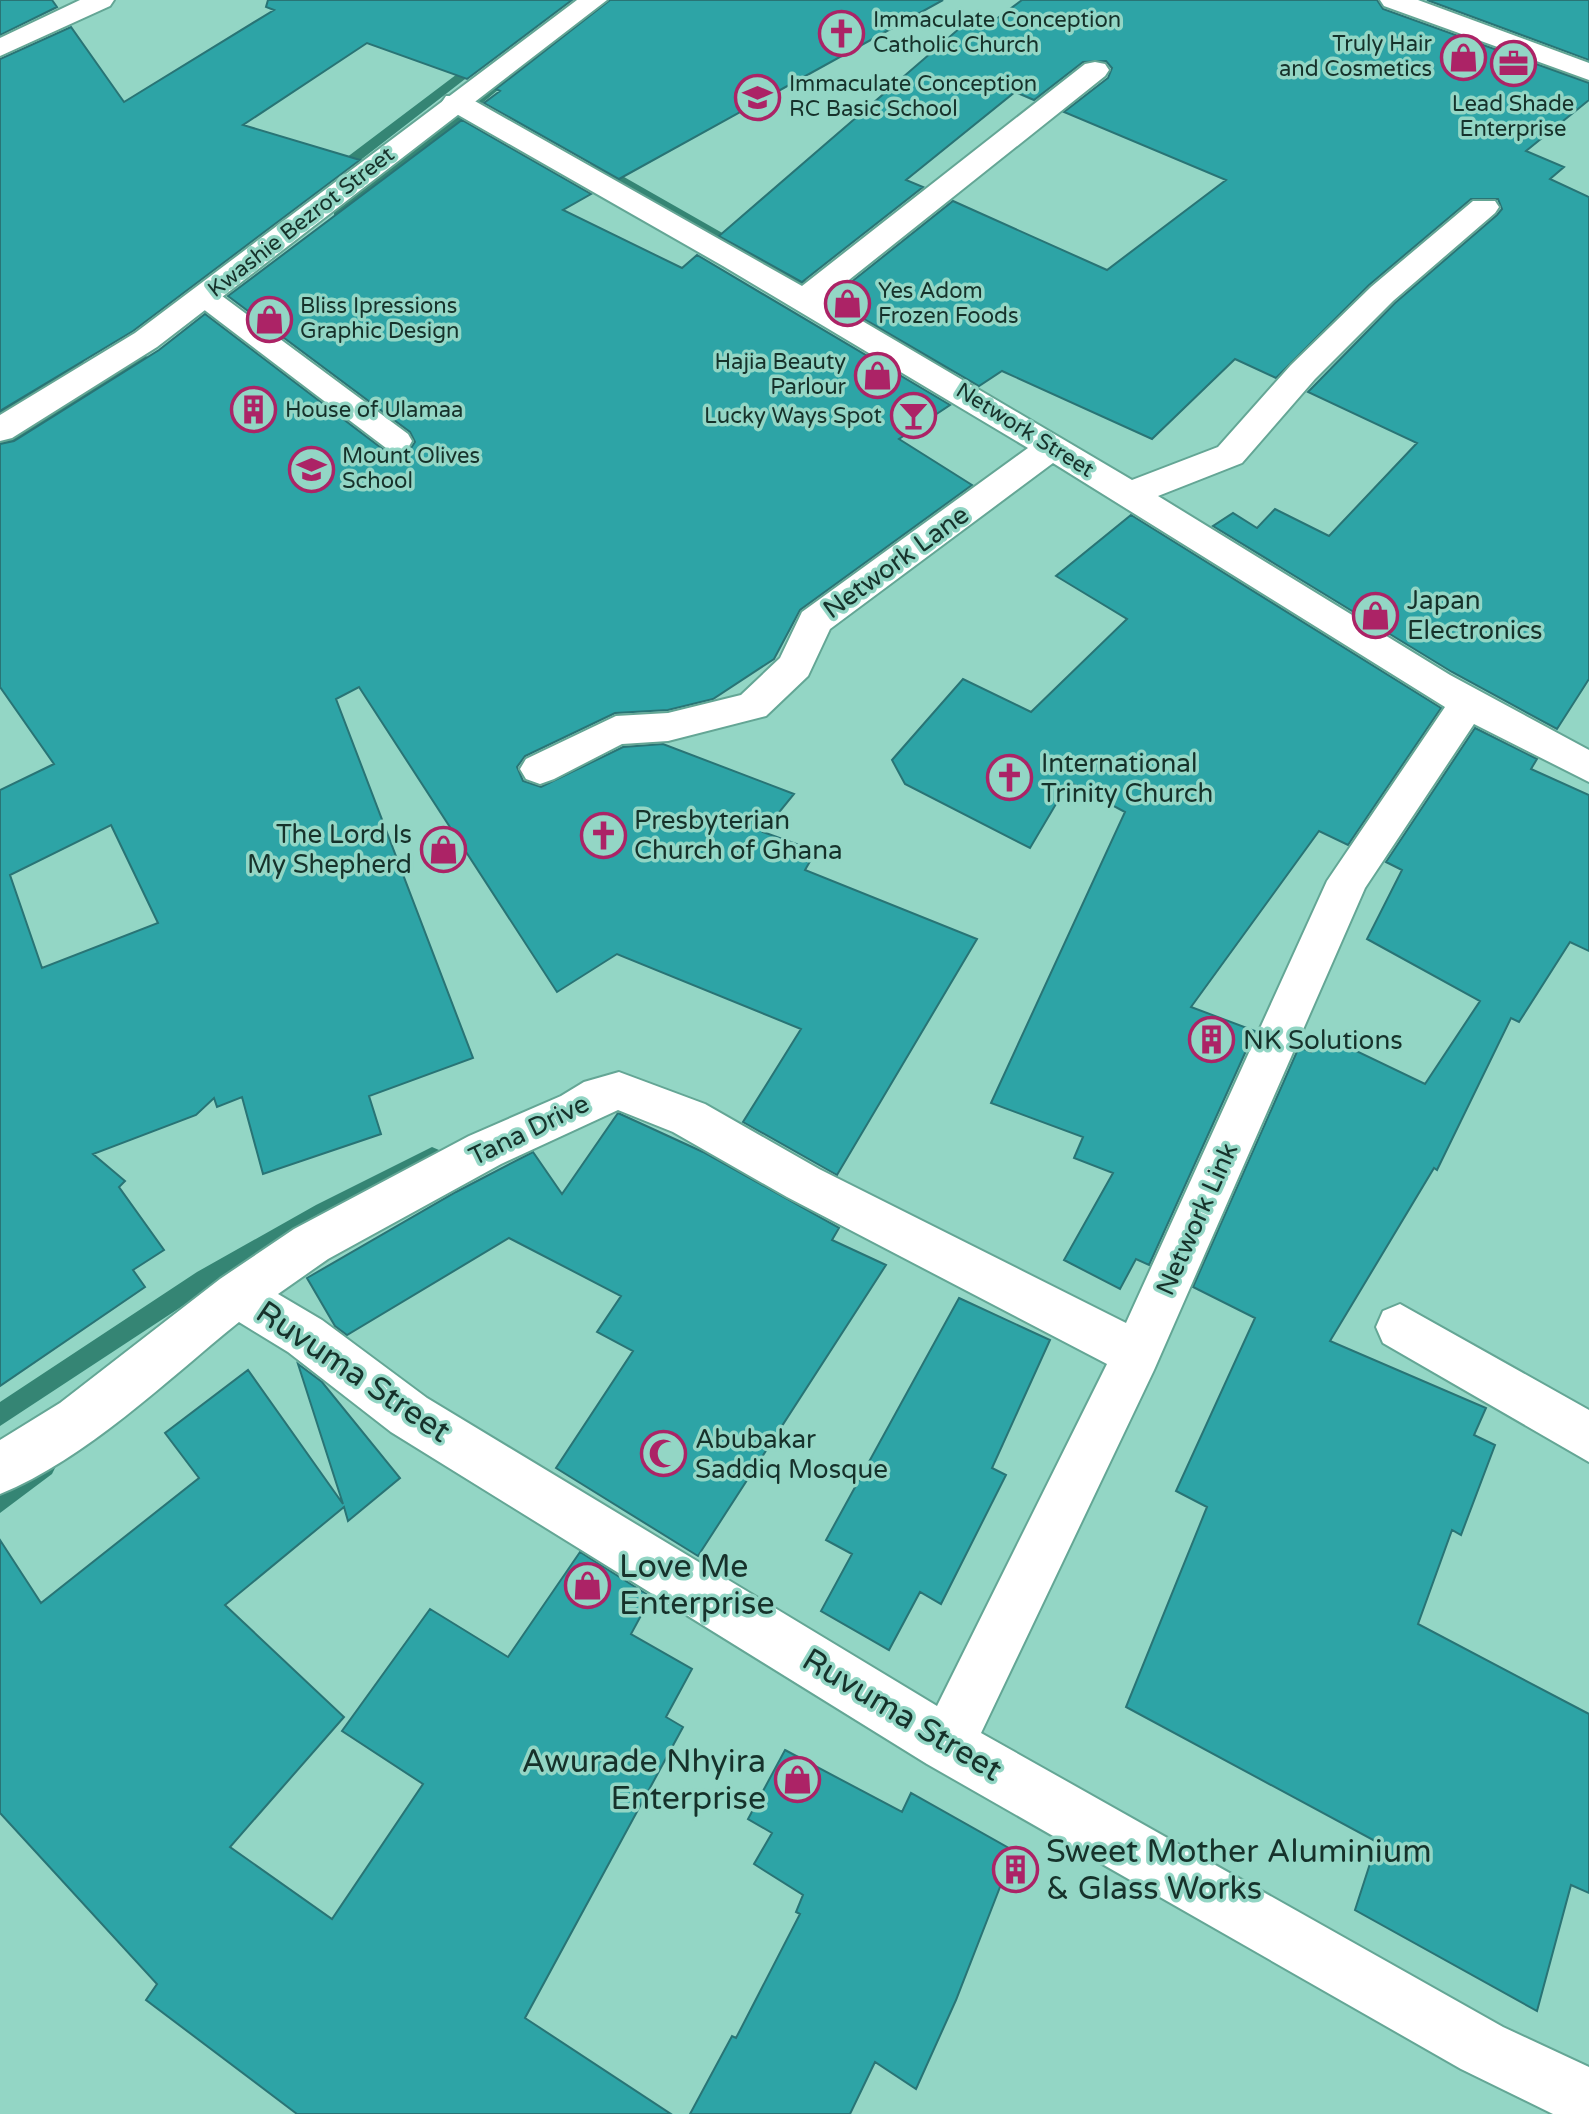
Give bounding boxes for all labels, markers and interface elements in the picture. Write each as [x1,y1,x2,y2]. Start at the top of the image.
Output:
place label: Immaculate Conception Catholic Church [873,7,1121,58]
church icon: Immaculate Conception Catholic Church [818,9,866,57]
place label: Truly Hair and Cosmetics [1279,31,1433,82]
shop icon: Truly Hair and Cosmetics [1439,33,1487,81]
office icon: Lead Shade Enterprise [1489,39,1537,87]
place label: Immaculate Conception RC Basic School [789,71,1037,122]
school or university icon: Immaculate Conception RC Basic School [734,73,782,121]
place label: Lead Shade Enterprise [1452,91,1574,142]
street label: Kwashie Bezrot Street [203,141,399,303]
place label: Yes Adom Frozen Foods [878,278,1018,329]
shop icon: Yes Adom Frozen Foods [823,280,871,328]
place label: Bliss Ipressions Graphic Design [300,293,460,344]
shop icon: Bliss Ipressions Graphic Design [245,295,293,343]
place label: Hajia Beauty Parlour [715,349,847,400]
shop icon: Hajia Beauty Parlour [853,351,901,399]
street label: Network Street [951,377,1099,483]
building icon: House of Ulamaa [230,386,278,434]
bar icon: Lucky Ways Spot [889,392,937,440]
place label: House of Ulamaa [285,397,463,423]
place label: Lucky Ways Spot [704,403,882,429]
place label: Mount Olives School [342,443,480,494]
school or university icon: Mount Olives School [287,445,335,493]
street label: Network Lane [817,499,975,625]
place label: Japan Electronics [1407,585,1543,646]
shop icon: Japan Electronics [1352,591,1400,639]
place label: International Trinity Church [1041,748,1213,809]
church icon: International Trinity Church [986,754,1034,802]
place label: Presbyterian Church of Ghana [634,805,843,866]
church icon: Presbyterian Church of Ghana [579,811,627,859]
place label: The Lord Is My Shepherd [247,819,412,880]
shop icon: The Lord Is My Shepherd [419,825,467,873]
building icon: NK Solutions [1188,1016,1236,1064]
place label: NK Solutions [1243,1025,1403,1056]
street label: Tana Drive [464,1088,594,1172]
street label: Network Link [1150,1138,1244,1300]
street label: Ruvuma Street [249,1293,457,1451]
place label: Abubakar Saddiq Mosque [695,1424,888,1485]
mosque icon: Abubakar Saddiq Mosque [640,1430,688,1478]
place label: Love Me Enterprise [619,1548,775,1623]
shop icon: Love Me Enterprise [564,1561,612,1609]
street label: Ruvuma Street [795,1641,1009,1789]
place label: Awurade Nhyira Enterprise [522,1743,766,1818]
shop icon: Awurade Nhyira Enterprise [773,1756,821,1804]
place label: Sweet Mother Aluminium & Glass Works [1046,1833,1432,1908]
building icon: Sweet Mother Aluminium & Glass Works [991,1846,1039,1894]

